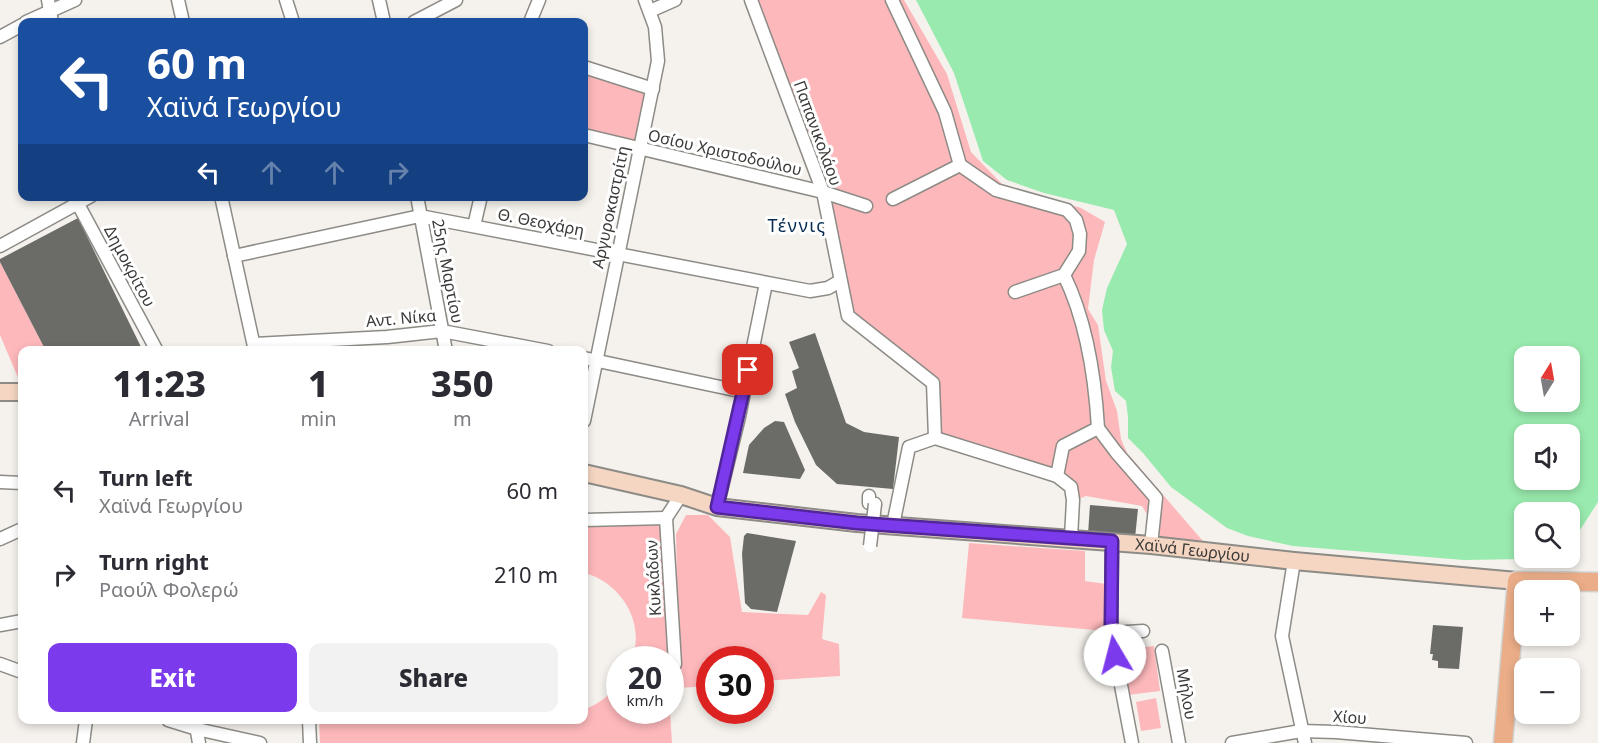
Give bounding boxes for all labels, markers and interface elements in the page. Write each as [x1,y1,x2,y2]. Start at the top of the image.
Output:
text: 60 m [147,34,247,91]
icon: left [48,42,126,120]
street label: Παπανικολάου [789,77,847,189]
text: Χαϊνά Γεωργίου [147,88,342,125]
street label: Οσίου Χριστοδούλου [646,124,804,180]
street label: Αργυροκαστρίτη [586,144,634,270]
icon: left [192,156,225,189]
icon: ahead [255,156,288,189]
icon: ahead [318,156,351,189]
icon: right [381,156,414,189]
street label: Θ. Θεοχάρη [496,203,586,241]
district label: Τέννις [767,213,827,237]
street label: 25ης Μαρτίου [427,217,469,325]
street label: Δημοκρίτου [99,221,161,311]
street label: Αντ. Νίκα [365,304,437,332]
pin [722,344,773,395]
north arrow [1514,346,1580,412]
map controls [1514,346,1580,724]
icon: arrive [731,353,764,386]
text: 11:23 [112,359,206,408]
text: 1 [308,359,329,408]
text: 350 [431,359,494,408]
text: Arrival [129,405,190,432]
text: min [300,405,337,432]
text: m [453,405,472,432]
button: sound [1514,424,1580,490]
text: Turn left [99,462,193,492]
icon: left [48,474,81,507]
text: 60 m [507,475,558,505]
text: Χαϊνά Γεωργίου [99,492,243,519]
button: search [1514,502,1580,568]
street label: Χαϊνά Γεωργίου [1134,533,1251,567]
street label: Κυκλάδων [640,539,666,617]
text: Turn right [99,546,209,576]
icon: right [48,558,81,591]
text: 210 m [494,559,558,589]
text: Ραούλ Φολερώ [99,576,239,603]
button: + [1514,580,1580,646]
position arrow [1083,623,1147,687]
button: Exit [48,643,297,712]
button: Share [309,643,558,712]
speed limit sign: 30 [696,646,774,724]
text: 20 [628,657,662,698]
button: − [1514,658,1580,724]
street label: Μήλου [1172,667,1202,721]
text: km/h [627,690,663,710]
street label: Χίου [1332,705,1368,729]

